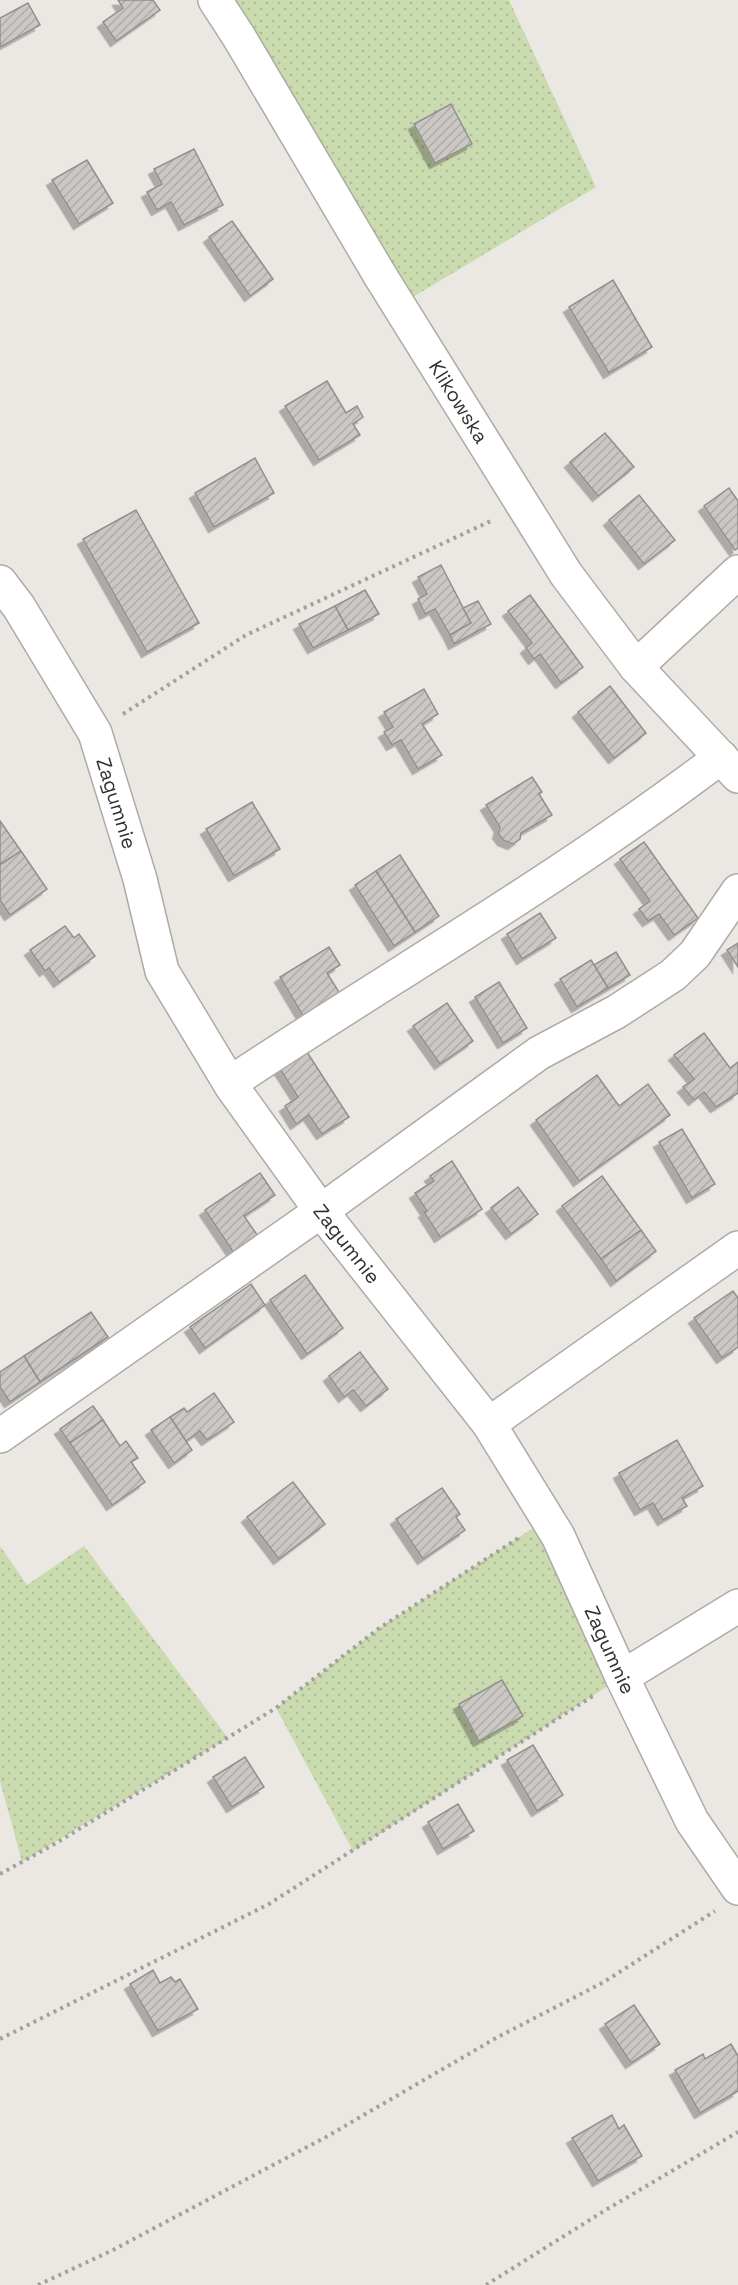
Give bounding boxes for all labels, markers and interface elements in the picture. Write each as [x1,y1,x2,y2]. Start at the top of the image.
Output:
street label: Klikowska [423,355,494,448]
street label: Zagumnie [90,754,143,852]
street label: Zagumnie [308,1199,386,1289]
street label: Zagumnie [578,1602,641,1698]

